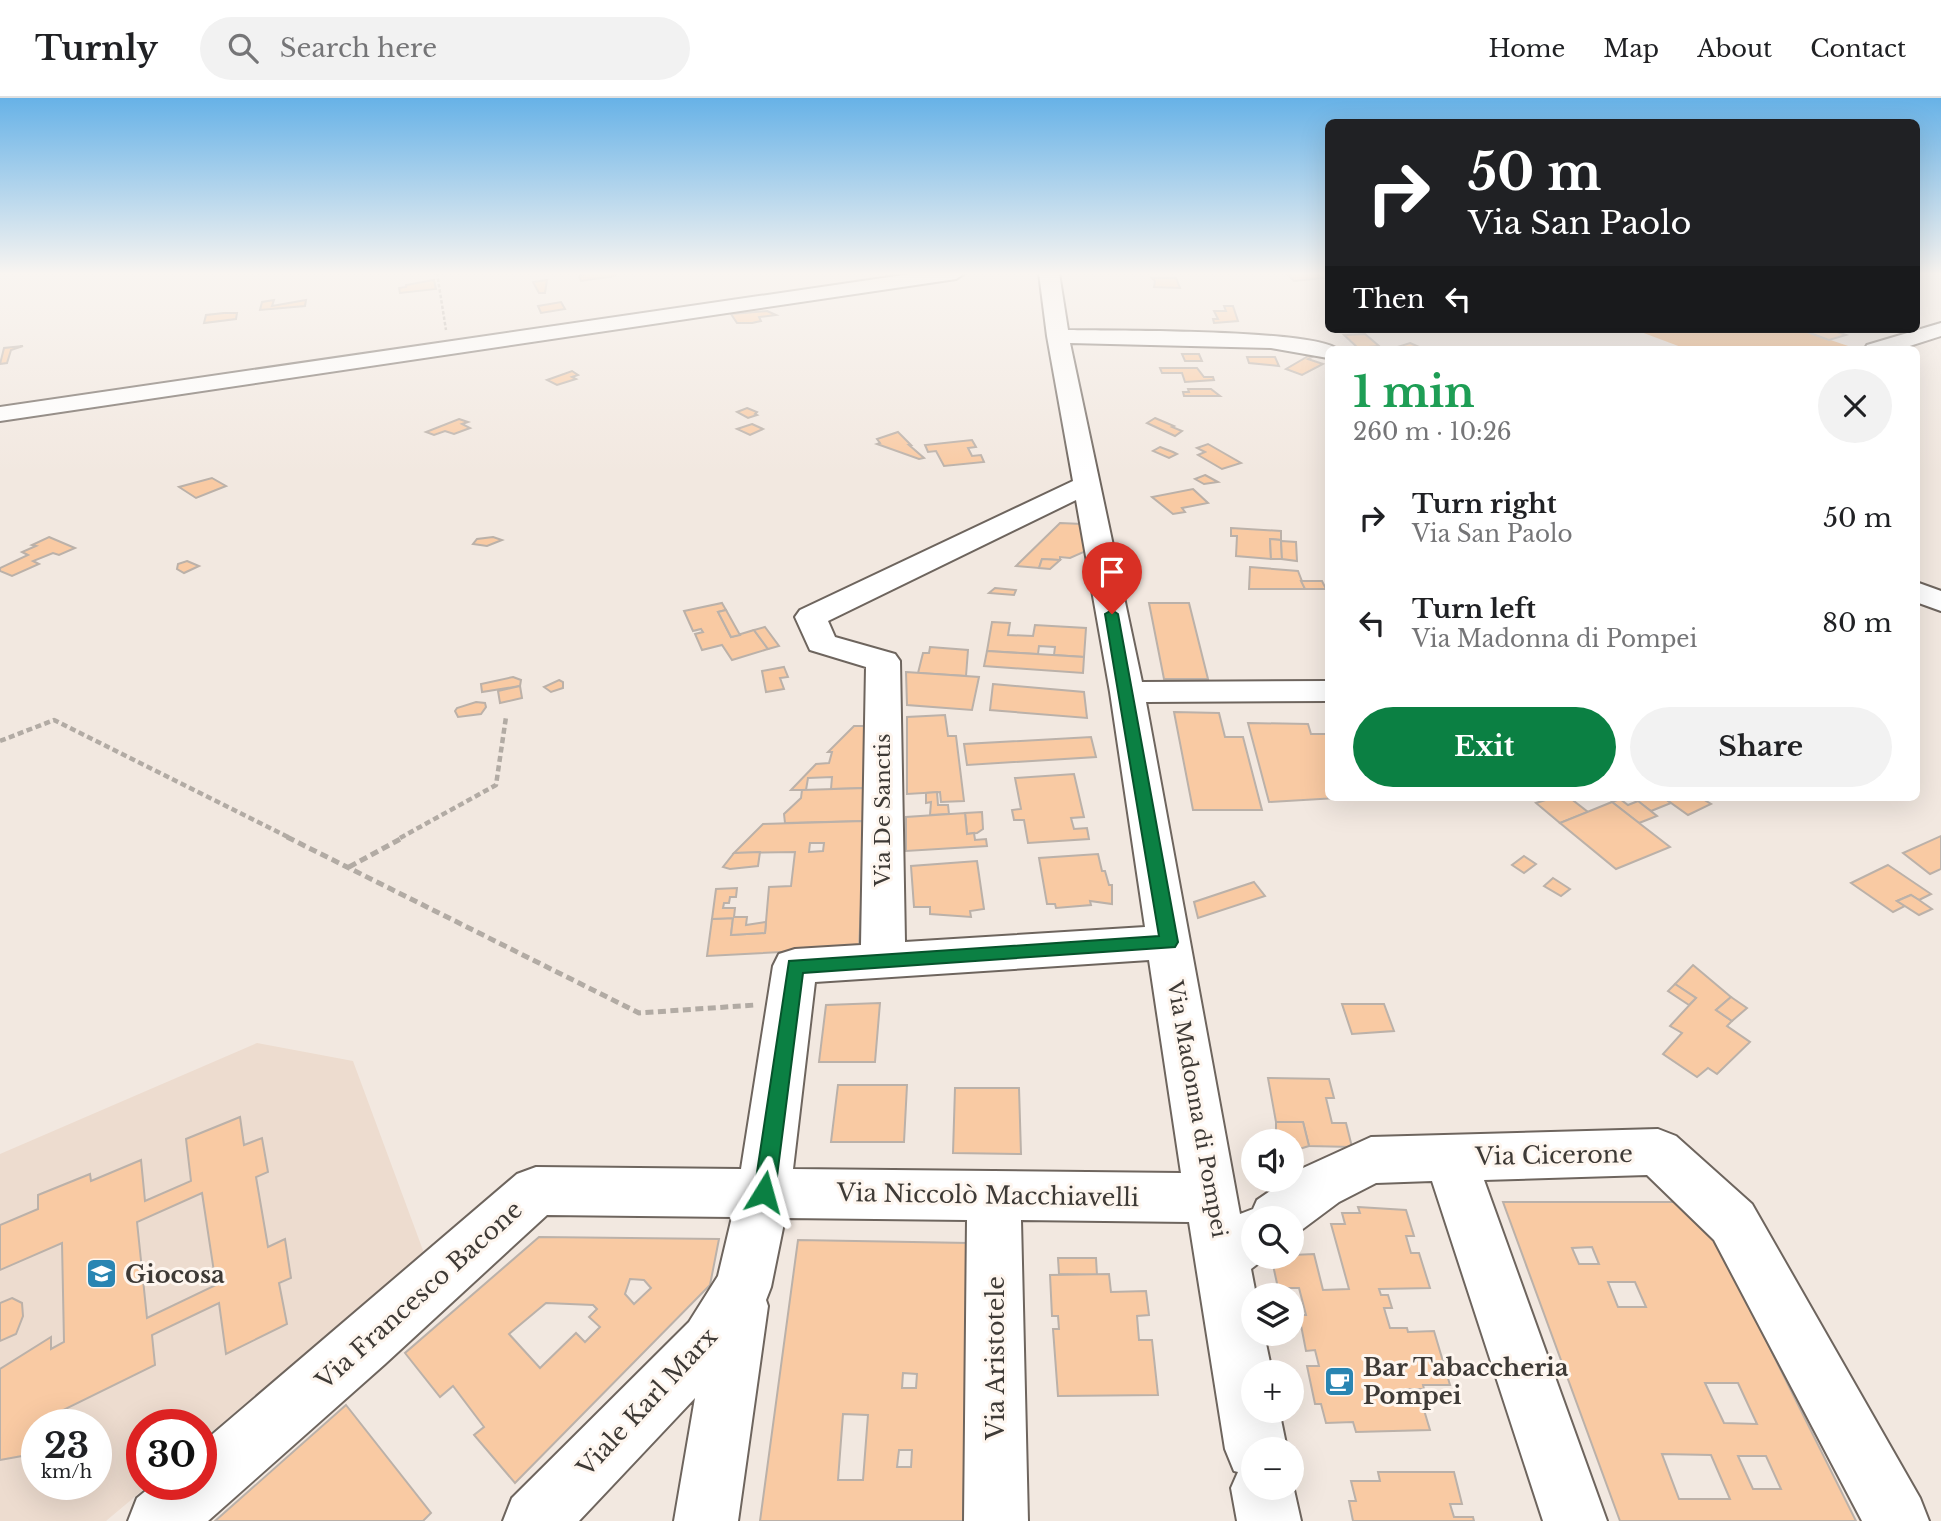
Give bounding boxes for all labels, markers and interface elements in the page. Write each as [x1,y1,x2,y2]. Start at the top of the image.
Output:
search box [200,17,690,80]
text: Turnly [35,28,158,69]
icon: search [224,29,262,67]
text: Search here [280,32,437,64]
text: Home [1489,34,1565,63]
text: Map [1603,34,1659,63]
text: About [1697,34,1772,63]
text: Contact [1810,34,1906,63]
text: 50 m [1468,142,1601,203]
icon: right [1353,147,1444,238]
text: Via San Paolo [1468,203,1691,243]
icon: left [1439,280,1477,318]
text: Then [1353,283,1425,315]
text: 1 min [1353,366,1475,418]
button: close [1818,369,1892,443]
text: 260 m · 10:26 [1353,418,1512,446]
text: Turn right [1412,488,1557,520]
icon: right [1353,499,1391,537]
text: 50 m [1823,502,1892,534]
text: Via San Paolo [1412,520,1573,548]
pin [1082,542,1142,614]
icon: arrive [1093,553,1131,591]
text: Turn left [1412,593,1536,625]
icon: left [1353,604,1391,642]
text: 80 m [1822,607,1892,639]
text: Via Madonna di Pompei [1412,625,1697,653]
button: Exit [1353,707,1616,787]
button: Share [1630,707,1892,787]
street label: Via De Sanctis [870,733,896,888]
street label: Via Madonna di Pompei [1161,977,1232,1240]
map controls [1241,1129,1304,1500]
button: sound [1241,1129,1304,1192]
street label: Via Cicerone [1474,1139,1633,1171]
position arrow [727,1155,801,1229]
street label: Via Niccolò Macchiavelli [836,1178,1139,1212]
street label: Via Francesco Bacone [309,1195,528,1396]
button: search [1241,1206,1304,1269]
school or university icon: Giocosa [85,1257,119,1291]
place label: Giocosa [125,1260,225,1289]
street label: Via Aristotele [981,1276,1010,1441]
button: layers [1241,1283,1304,1346]
street label: Viale Karl Marx [570,1322,723,1483]
place label: Bar Tabaccheria Pompei [1363,1353,1569,1410]
button: + [1241,1360,1304,1423]
cafe icon: Bar Tabaccheria Pompei [1323,1364,1357,1398]
speed limit sign: 30 [126,1409,217,1500]
text: 23 [44,1424,89,1467]
button: − [1241,1437,1304,1500]
text: km/h [41,1461,92,1483]

